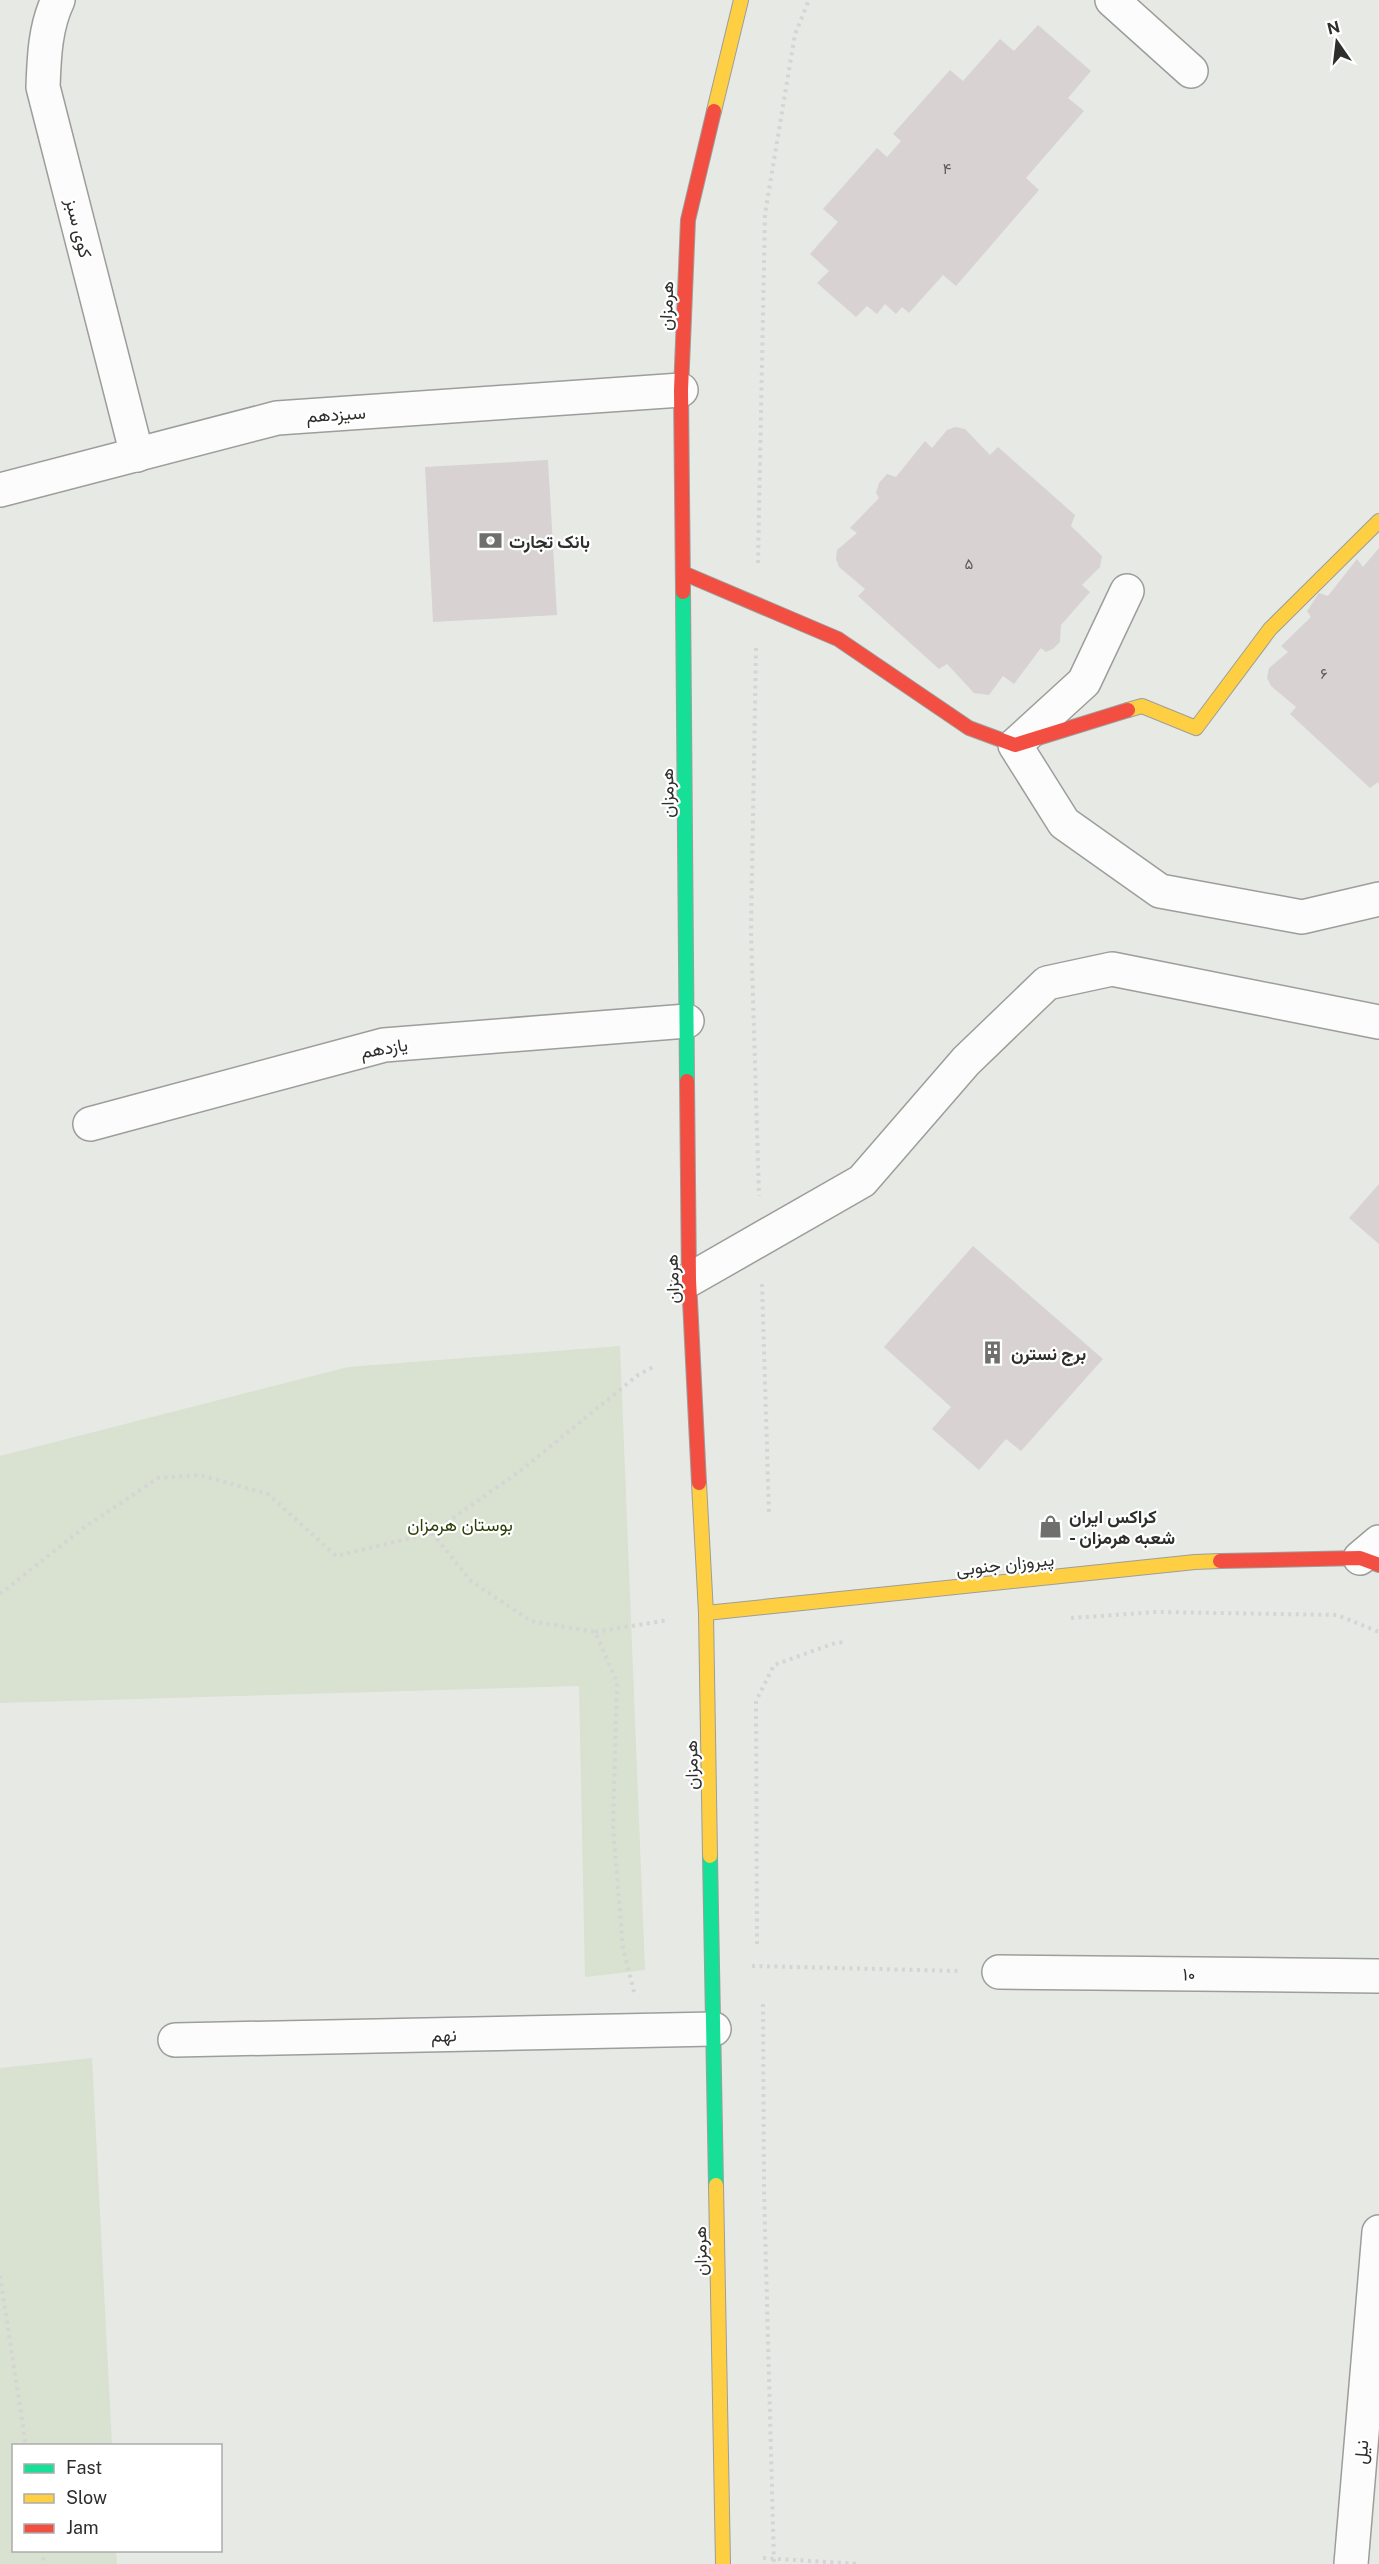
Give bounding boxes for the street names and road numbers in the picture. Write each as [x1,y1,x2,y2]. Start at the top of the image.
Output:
street label: کوی سبز [60,195,97,260]
street label: هرمزان [655,281,678,331]
street label: سیزدهم [306,401,367,429]
street label: هرمزان [656,768,679,818]
street label: یازدهم [359,1034,410,1064]
street label: هرمزان [661,1254,684,1304]
street label: پیروزان جنوبی [955,1548,1055,1582]
street label: هرمزان [680,1740,703,1790]
street label: ۱۰ [1182,1963,1196,1985]
street label: نهم [431,2024,457,2048]
street label: هرمزان [689,2226,712,2276]
street label: نیل [1349,2439,1374,2465]

